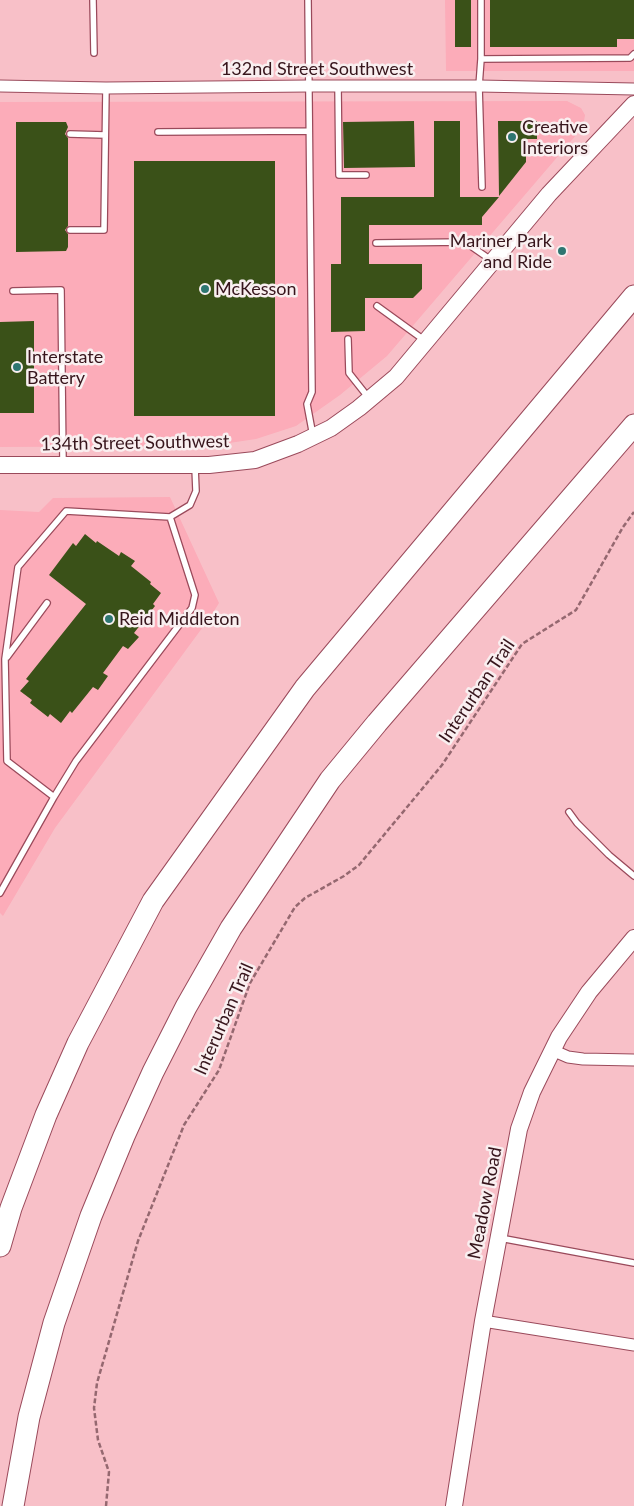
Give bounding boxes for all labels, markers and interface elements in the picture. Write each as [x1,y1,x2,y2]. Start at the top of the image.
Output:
street label: 132nd Street Southwest [221,58,413,80]
place label: Creative Interiors [522,116,588,158]
marker: Creative Interiors [506,131,518,143]
place label: Mariner Park and Ride [450,230,552,272]
marker: Mariner Park and Ride [556,245,568,257]
place label: McKesson [215,278,297,300]
marker: McKesson [199,283,211,295]
place label: Interstate Battery [27,346,103,388]
marker: Interstate Battery [11,361,23,373]
street label: 134th Street Southwest [41,431,229,455]
place label: Reid Middleton [119,608,240,630]
marker: Reid Middleton [103,613,115,625]
street label: Interurban Trail [434,635,520,747]
street label: Interurban Trail [190,960,258,1078]
street label: Meadow Road [464,1145,506,1261]

